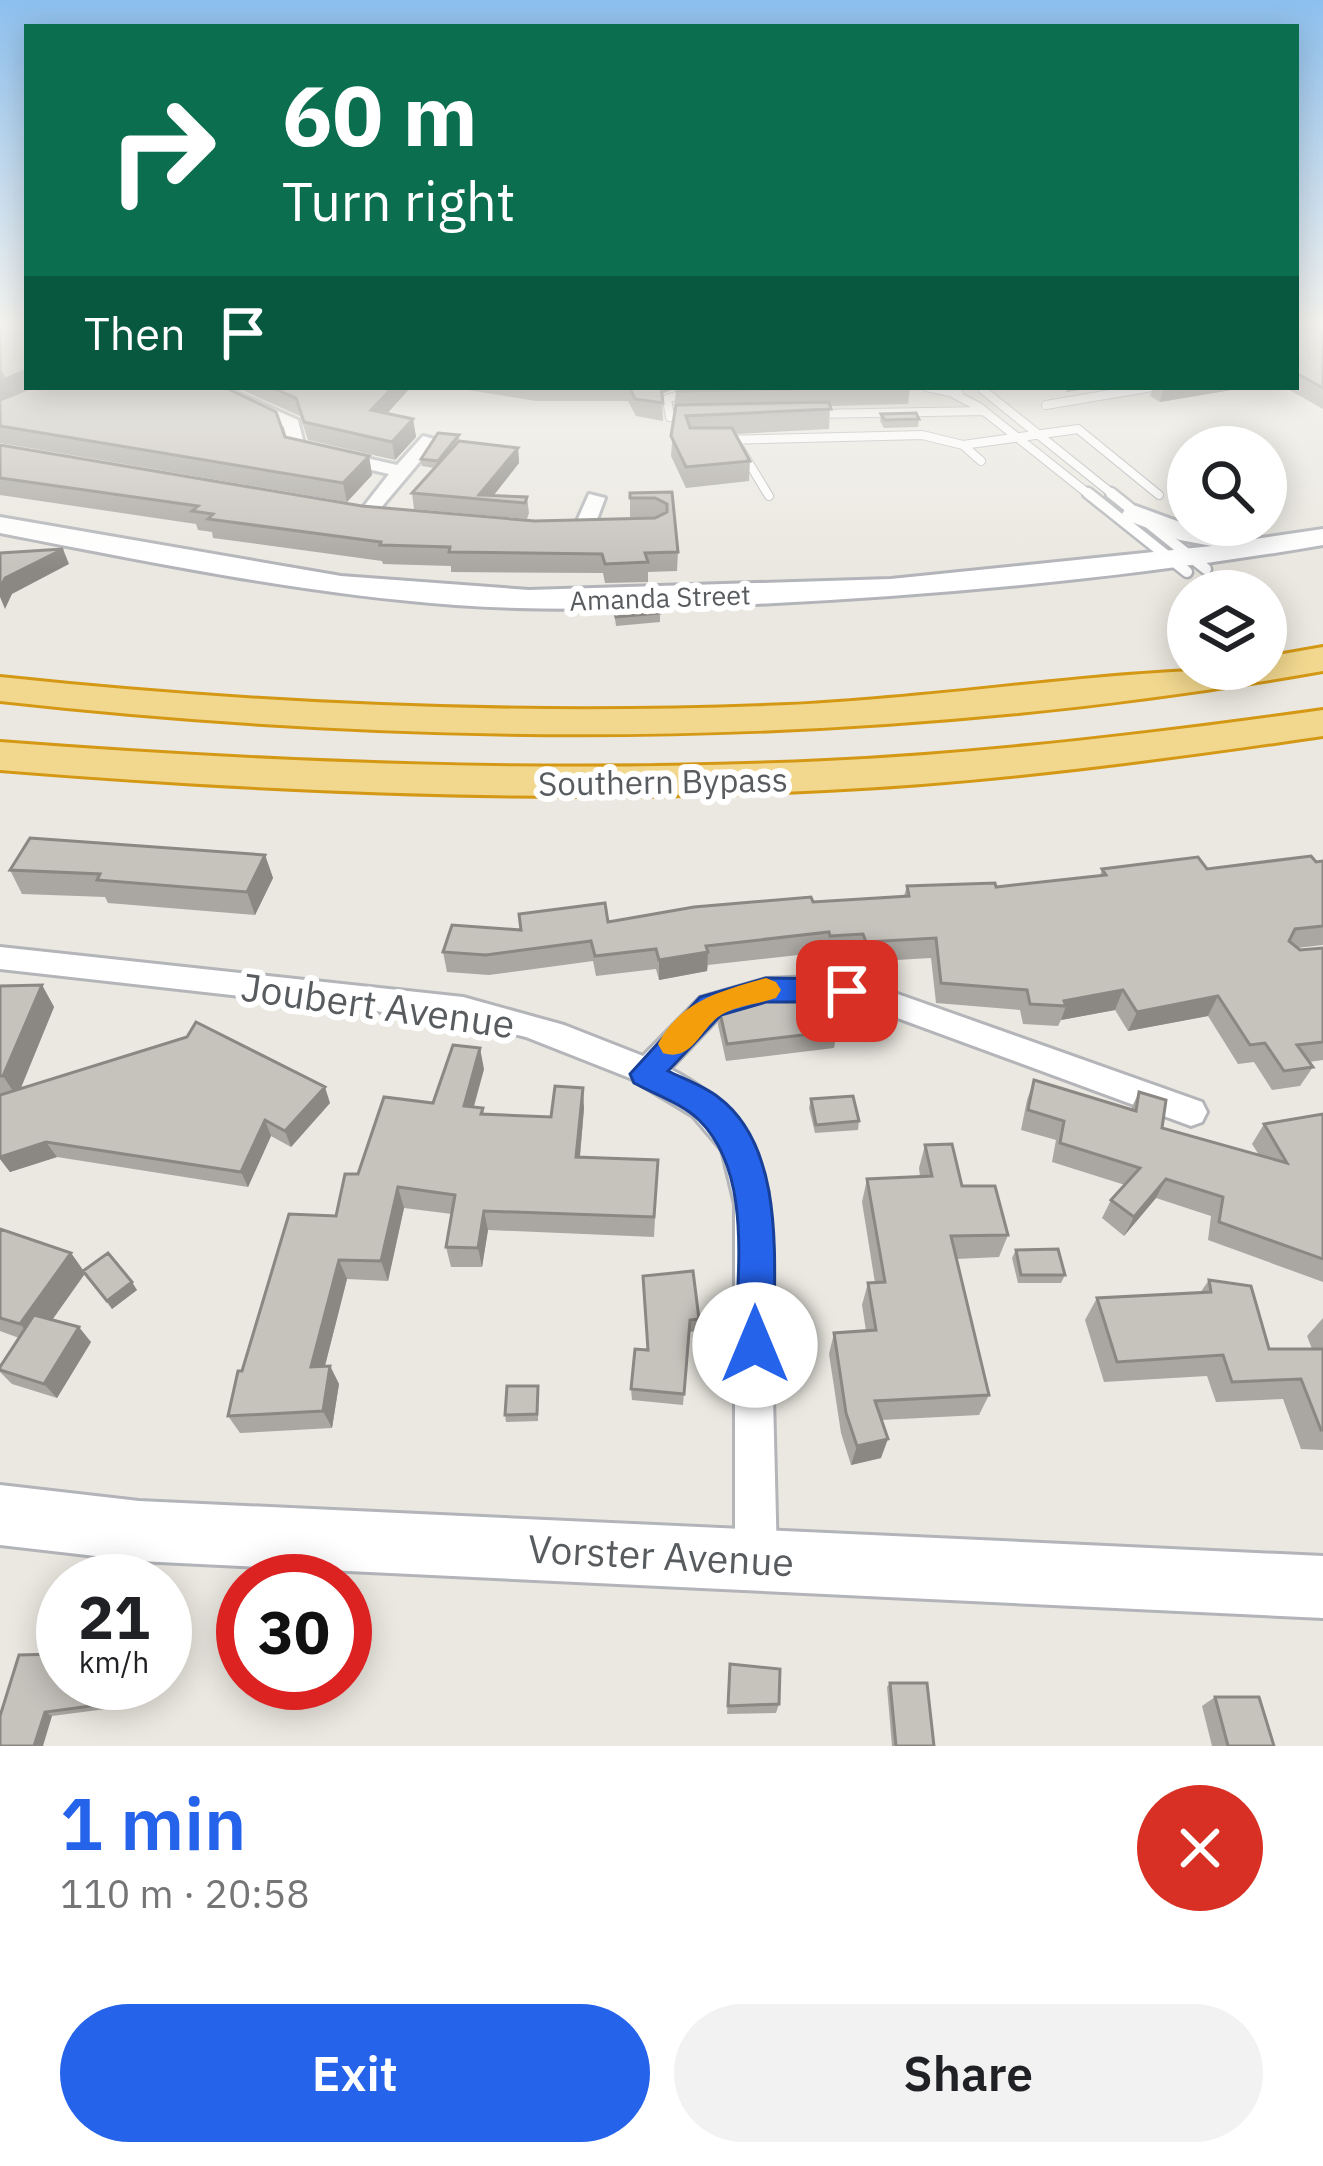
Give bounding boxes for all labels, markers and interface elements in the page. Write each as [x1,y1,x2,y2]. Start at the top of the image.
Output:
text: 60 m [282,60,478,169]
icon: right [84,72,240,228]
text: Turn right [282,166,516,236]
icon: arrive [210,300,276,366]
text: Then [84,304,186,362]
map controls [1167,426,1287,690]
button: search [1167,426,1287,546]
button: layers [1167,570,1287,690]
street label: Amanda Street [569,576,751,618]
street label: Southern Bypass [538,757,788,805]
pin [796,940,898,1042]
icon: arrive [814,958,880,1024]
street label: Joubert Avenue [238,961,518,1049]
position arrow [692,1282,818,1408]
street label: Vorster Avenue [527,1523,795,1587]
speed limit sign: 30 [216,1554,372,1710]
text: 21 [78,1577,150,1656]
text: km/h [79,1642,149,1681]
text: 1 min [60,1776,246,1870]
button: close [1137,1785,1263,1911]
text: 110 m · 20:58 [60,1868,310,1919]
button: Exit [60,2004,650,2142]
button: Share [674,2004,1263,2142]

